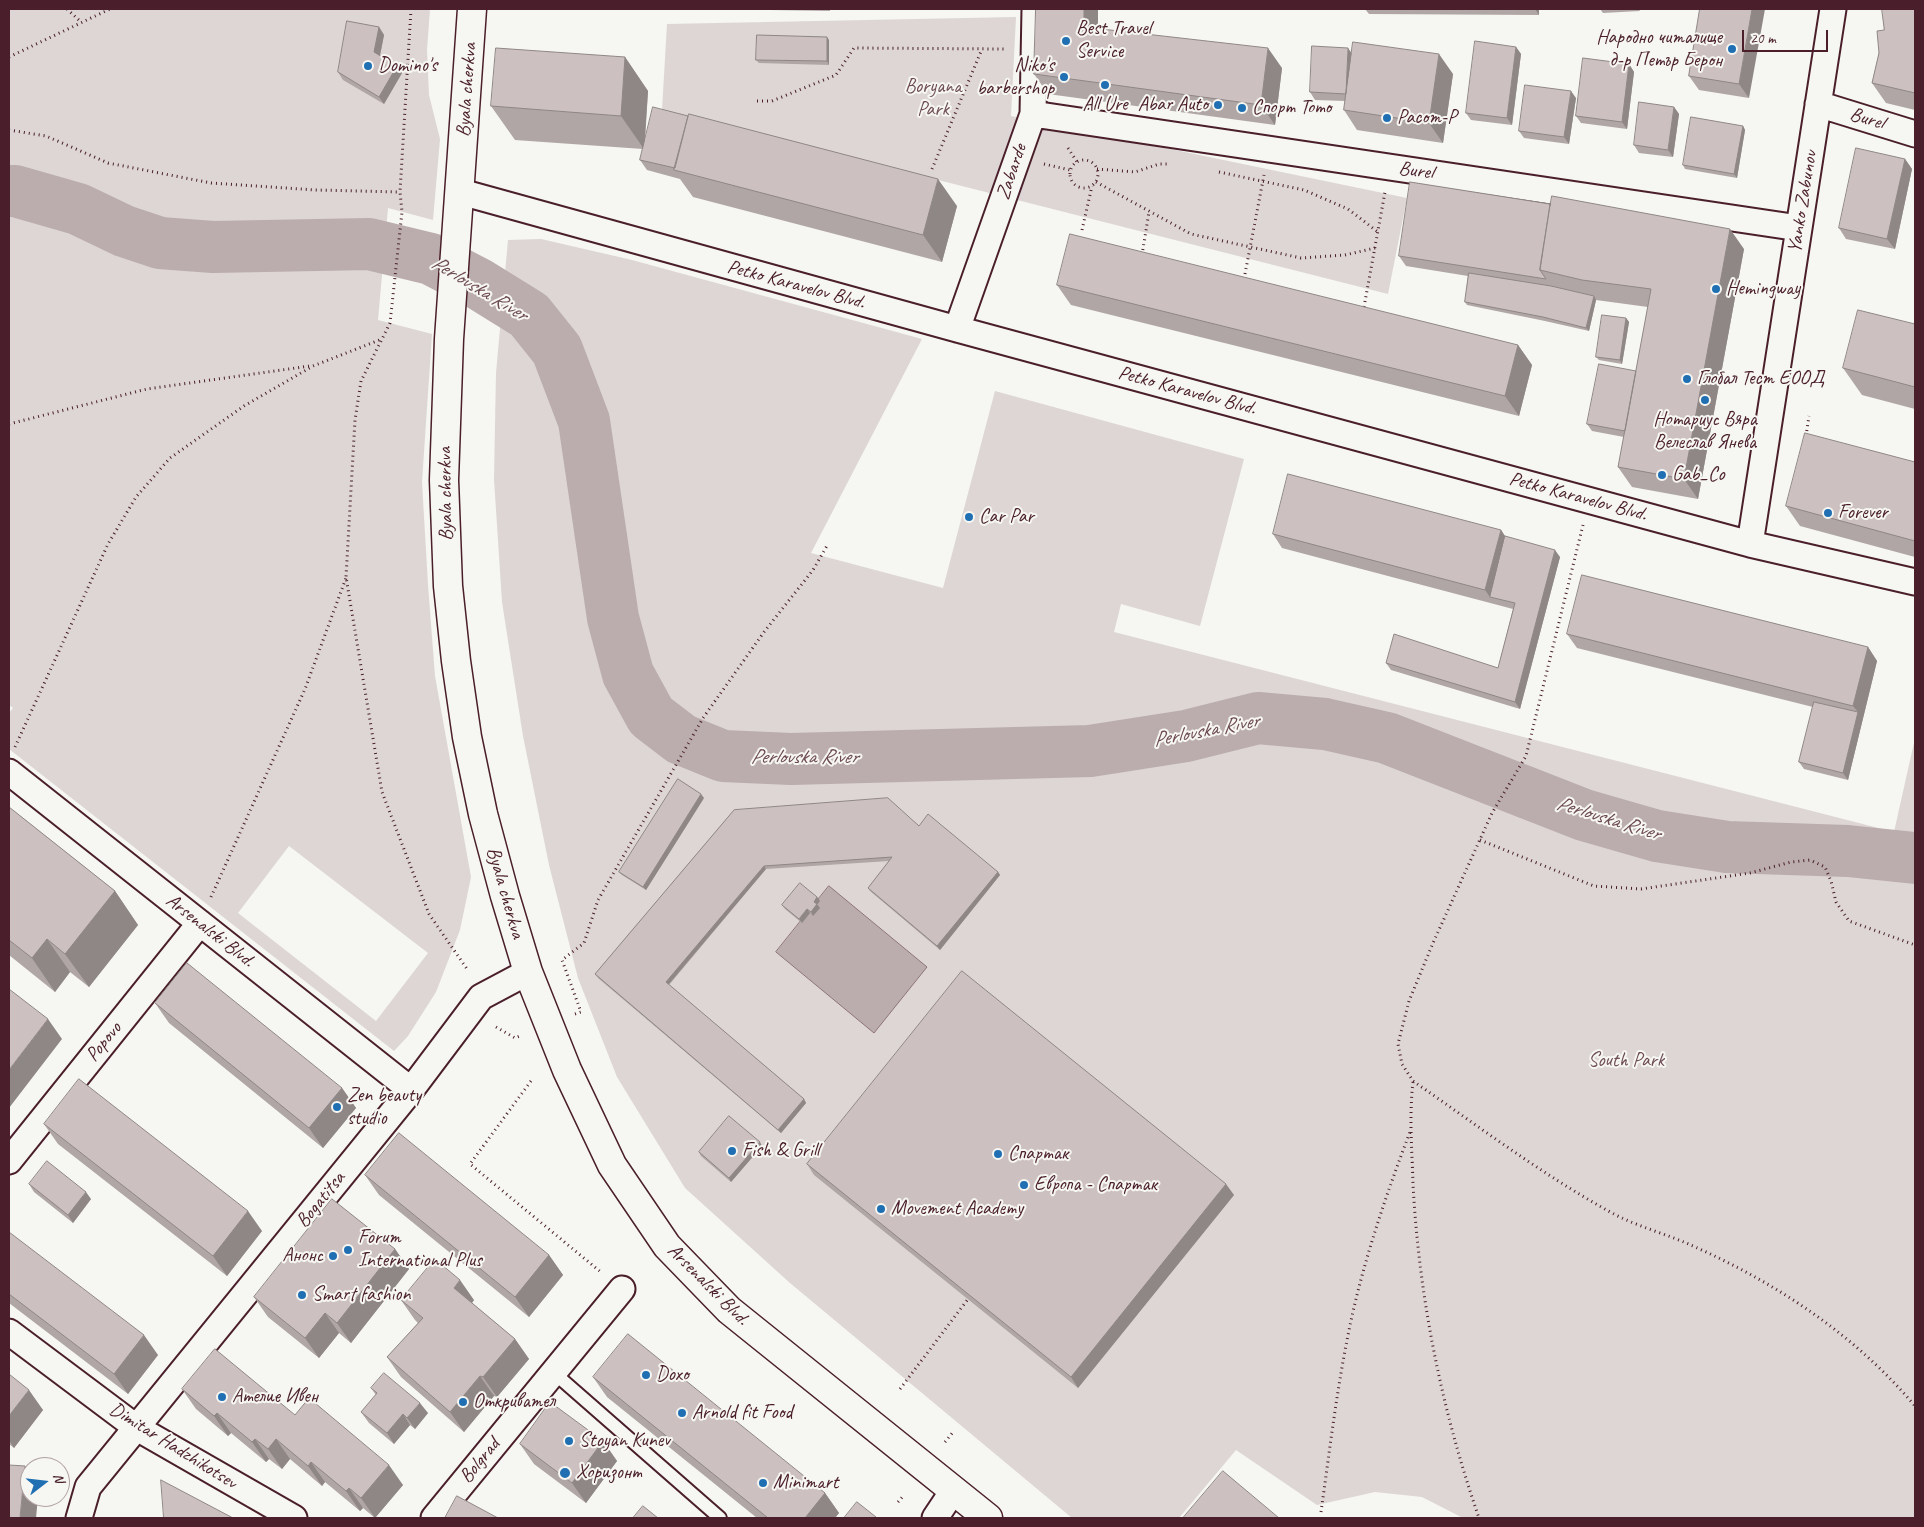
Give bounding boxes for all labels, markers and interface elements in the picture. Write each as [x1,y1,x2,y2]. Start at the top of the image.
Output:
place label: Best Travel Service [1076,17,1151,64]
scale bar [1744,20,1830,52]
place label: Народно читалище д-р Петър Берон [1596,26,1722,73]
text: 20 m [1750,29,1776,48]
marker: Best Travel Service [1060,35,1072,47]
street label: Byala cherkva [452,42,482,138]
marker: Народно читалище д-р Петър Берон [1726,43,1738,55]
place label: Domino's [378,54,437,78]
place label: Niko's barbershop [977,54,1054,101]
marker: Domino's [362,60,374,72]
marker: Niko's barbershop [1058,71,1070,83]
park label: Boryana Park [905,75,961,122]
marker: All Ure [1099,79,1111,91]
place label: All Ure [1082,93,1128,117]
place label: Abar Auto [1138,93,1208,117]
place label: Спорт Тото [1252,96,1331,120]
marker: Abar Auto [1212,99,1224,111]
marker: Спорт Тото [1236,102,1248,114]
street label: Burel [1847,102,1887,136]
place label: Pacom-P [1397,106,1456,130]
marker: Pacom-P [1381,112,1393,124]
street label: Zabarde [991,141,1033,203]
street label: Yanko Zabunov [1783,149,1823,255]
street label: Burel [1397,157,1435,185]
water label: Perlovska River [427,251,531,327]
street label: Petko Karavelov Blvd. [724,255,868,315]
place label: Hemingway [1726,277,1800,301]
marker: Hemingway [1710,283,1722,295]
street label: Petko Karavelov Blvd. [1115,361,1259,421]
place label: Глобал Тест ЕООД [1697,367,1824,391]
marker: Глобал Тест ЕООД [1681,373,1693,385]
marker: Нотариус Вяра Велеслав Янева [1699,394,1711,406]
place label: Нотариус Вяра Велеслав Янева [1653,408,1757,455]
street label: Byala cherkva [433,447,459,541]
place label: Gab_Co [1672,463,1725,487]
street label: Petko Karavelov Blvd. [1506,467,1650,527]
marker: Gab_Co [1656,469,1668,481]
place label: Forever [1838,501,1888,525]
place label: Car Par [979,505,1034,529]
marker: Forever [1822,507,1834,519]
marker: Car Par [963,511,975,523]
water label: Perlovska River [1151,708,1261,754]
water label: Perlovska River [751,744,857,770]
water label: Perlovska River [1553,791,1663,847]
street label: Byala cherkva [481,845,529,941]
street label: Arsenalski Blvd. [161,889,259,973]
street label: Popovo [81,1017,127,1067]
park label: South Park [1588,1049,1664,1073]
place label: Zen beauty studio [347,1084,421,1131]
marker: Zen beauty studio [331,1101,343,1113]
place label: Fish & Grill [742,1139,819,1163]
place label: Спартак [1008,1142,1068,1166]
marker: Fish & Grill [726,1145,738,1157]
marker: Спартак [992,1148,1004,1160]
street label: Bogatitsa [291,1167,351,1233]
place label: Европа - Спартак [1034,1173,1157,1197]
marker: Европа - Спартак [1018,1179,1030,1191]
place label: Movement Academy [891,1197,1023,1221]
marker: Movement Academy [875,1203,887,1215]
place label: Forum International Plus [358,1226,482,1273]
street label: Arsenalski Blvd. [662,1239,754,1331]
place label: Анонс [282,1244,323,1268]
marker: Forum International Plus [342,1244,354,1256]
marker: Анонс [327,1250,339,1262]
place label: Smart fashion [312,1283,410,1307]
marker: Smart fashion [296,1289,308,1301]
place label: Doxo [656,1363,689,1387]
marker: Doxo [640,1369,652,1381]
place label: Ателие Ивен [232,1385,318,1409]
place label: Откривател [473,1390,555,1414]
marker: Ателие Ивен [216,1391,228,1403]
marker: Откривател [457,1396,469,1408]
street label: Dimitar Hadzhikotsev [105,1397,241,1495]
place label: Arnold fit Food [692,1401,792,1425]
marker: Arnold fit Food [676,1407,688,1419]
place label: Stoyan Kunev [579,1429,670,1453]
street label: Bolgrad [455,1434,505,1488]
marker: Stoyan Kunev [563,1435,575,1447]
north arrow [20,1457,70,1507]
place label: Хоризонт [576,1461,641,1485]
marker: Хоризонт [558,1466,572,1480]
text: N [50,1471,68,1485]
place label: Minimart [773,1471,838,1495]
marker: Minimart [757,1477,769,1489]

